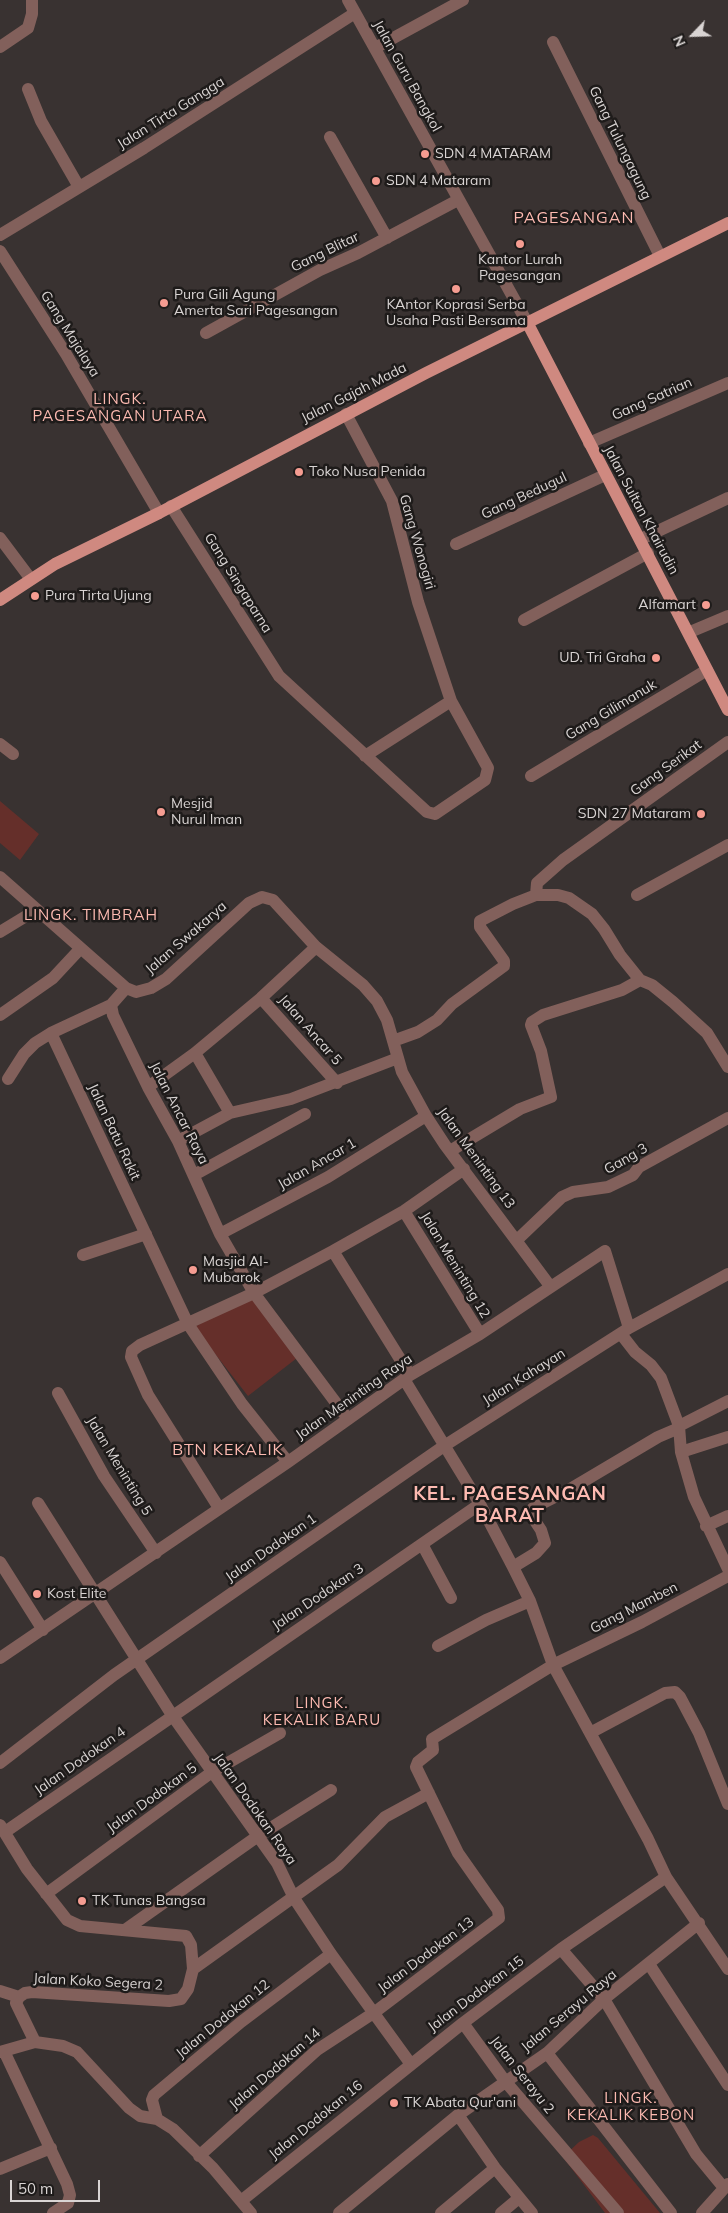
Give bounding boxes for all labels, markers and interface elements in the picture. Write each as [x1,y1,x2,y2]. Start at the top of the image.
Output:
north arrow [668,10,718,60]
street label: Jalan Guru Bangkol [369,17,445,135]
text: N [669,33,690,50]
street label: Jalan Tirta Gangga [114,73,228,153]
street label: Gang Tulungagung [585,84,655,202]
place label: SDN 4 MATARAM [435,146,551,162]
marker: SDN 4 MATARAM [419,148,431,160]
place label: SDN 4 Mataram [386,173,491,189]
marker: SDN 4 Mataram [370,175,382,187]
district label: PAGESANGAN [512,208,636,228]
street label: Gang Blitar [288,228,362,276]
marker: Kantor Lurah Pagesangan [514,238,526,250]
place label: Kantor Lurah Pagesangan [478,252,562,284]
marker: KAntor Koprasi Serba Usaha Pasti Bersama [450,283,462,295]
place label: Pura Gili Agung Amerta Sari Pagesangan [174,287,338,320]
street label: Gang Majalaya [37,288,103,380]
marker: Pura Gili Agung Amerta Sari Pagesangan [158,297,170,309]
place label: KAntor Koprasi Serba Usaha Pasti Bersama [386,297,526,330]
street label: Jalan Gajah Mada [298,359,410,427]
street label: Gang Satrian [609,374,695,424]
district label: LINGK. PAGESANGAN UTARA [31,390,209,425]
street label: Jalan Sultan Khairudin [600,443,682,577]
place label: Toko Nusa Penida [309,464,425,480]
marker: Toko Nusa Penida [293,466,305,478]
street label: Gang Bedugul [479,469,569,523]
street label: Gang Wonogiri [395,493,439,591]
street label: Gang Singaparna [201,530,275,636]
place label: Pura Tirta Ujung [45,588,152,604]
marker: Pura Tirta Ujung [29,590,41,602]
place label: Alfamart [638,597,696,613]
marker: Alfamart [700,599,712,611]
place label: UD. Tri Graha [559,650,646,666]
marker: UD. Tri Graha [650,652,662,664]
street label: Gang Gilimanuk [562,676,660,744]
street label: Gang Serikat [627,736,705,800]
place label: Mesjid Nurul Iman [171,796,242,829]
marker: Mesjid Nurul Iman [155,806,167,818]
place label: SDN 27 Mataram [578,806,691,822]
marker: SDN 27 Mataram [695,808,707,820]
street label: Jalan Swakarya [142,898,230,978]
district label: LINGK. TIMBRAH [22,906,160,924]
street label: Jalan Ancar 5 [275,991,345,1069]
street label: Jalan Ancar Raya [146,1059,212,1167]
street label: Jalan Batu Rakit [84,1081,144,1183]
street label: Jalan Meninting 13 [434,1104,518,1212]
street label: Jalan Ancar 1 [275,1135,359,1193]
street label: Gang 3 [601,1140,651,1178]
street label: Jalan Meninting 12 [417,1209,493,1321]
place label: Masjid Al- Mubarok [203,1254,269,1286]
marker: Masjid Al- Mubarok [187,1264,199,1276]
street label: Jalan Kahayan [480,1345,568,1409]
street label: Jalan Meninting Raya [293,1350,415,1444]
street label: Jalan Meninting 5 [83,1413,155,1519]
district label: BTN KEKALIK [171,1440,285,1460]
district label: KEL. PAGESANGAN BARAT [411,1483,609,1527]
street label: Jalan Dodokan 1 [222,1510,320,1586]
street label: Jalan Dodokan 3 [269,1560,367,1634]
street label: Gang Mamben [587,1579,681,1637]
place label: Kost Elite [47,1586,106,1602]
marker: Kost Elite [31,1588,43,1600]
district label: LINGK. KEKALIK BARU [261,1694,383,1729]
street label: Jalan Dodokan 4 [31,1723,129,1799]
street label: Jalan Dodokan Raya [210,1750,300,1868]
street label: Jalan Dodokan 5 [104,1760,200,1836]
place label: TK Tunas Bangsa [92,1893,206,1909]
marker: TK Tunas Bangsa [76,1895,88,1907]
street label: Jalan Dodokan 13 [375,1913,477,1997]
street label: Jalan Dodokan 15 [425,1952,527,2036]
street label: Jalan Serayu Raya [518,1966,620,2056]
street label: Jalan Koko Segera 2 [33,1970,163,1994]
street label: Jalan Dodokan 12 [173,1976,273,2062]
street label: Jalan Dodokan 14 [226,2025,324,2113]
street label: Jalan Serayu 2 [486,2033,558,2117]
street label: Jalan Dodokan 16 [266,2077,366,2163]
district label: LINGK. KEKALIK KEBON [565,2089,697,2124]
place label: TK Abata Qur'ani [404,2095,516,2111]
marker: TK Abata Qur'ani [388,2097,400,2109]
scale bar [12,2170,102,2202]
text: 50 m [18,2179,53,2198]

